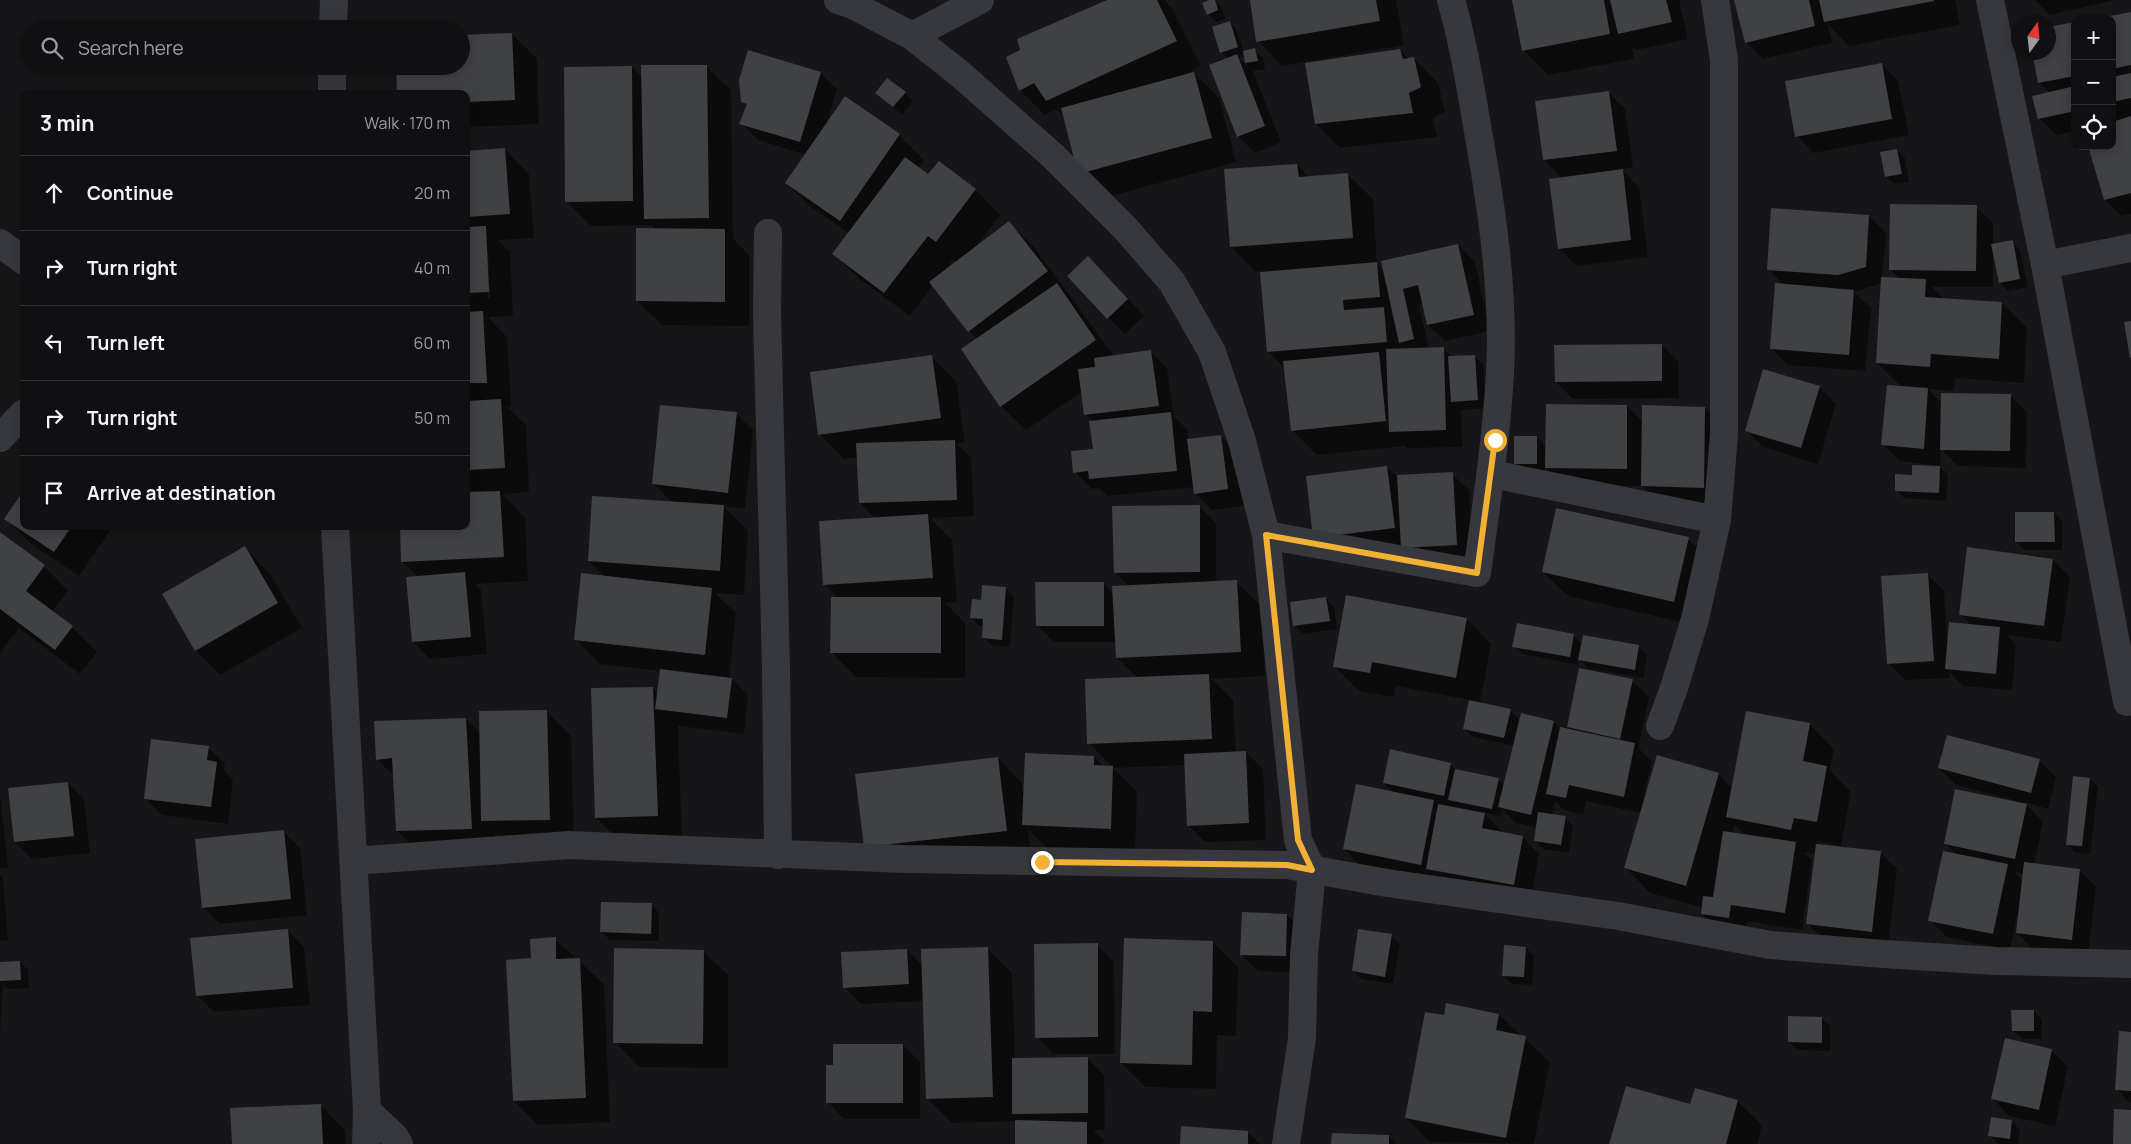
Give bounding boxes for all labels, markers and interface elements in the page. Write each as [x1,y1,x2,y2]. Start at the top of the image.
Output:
north arrow [2011,15,2056,60]
map controls [2071,15,2116,150]
button: + [2071,15,2116,60]
search box [20,20,470,75]
icon: search [38,34,66,62]
text: Search here [78,35,184,61]
button: − [2071,60,2116,105]
button: locate [2071,105,2116,150]
text: 3 min [40,109,94,137]
text: Walk · 170 m [364,112,450,134]
icon: ahead [40,179,68,207]
text: Continue [87,180,173,206]
text: 20 m [414,182,450,204]
icon: right [40,254,68,282]
text: Turn right [87,255,177,281]
text: 40 m [414,257,450,279]
icon: left [40,329,68,357]
text: Turn left [87,330,165,356]
text: 60 m [414,332,450,354]
icon: right [40,404,68,432]
text: Turn right [87,405,177,431]
text: 50 m [414,407,450,429]
route start [1484,429,1507,452]
icon: arrive [40,479,68,507]
text: Arrive at destination [87,480,276,506]
route end [1031,851,1054,874]

